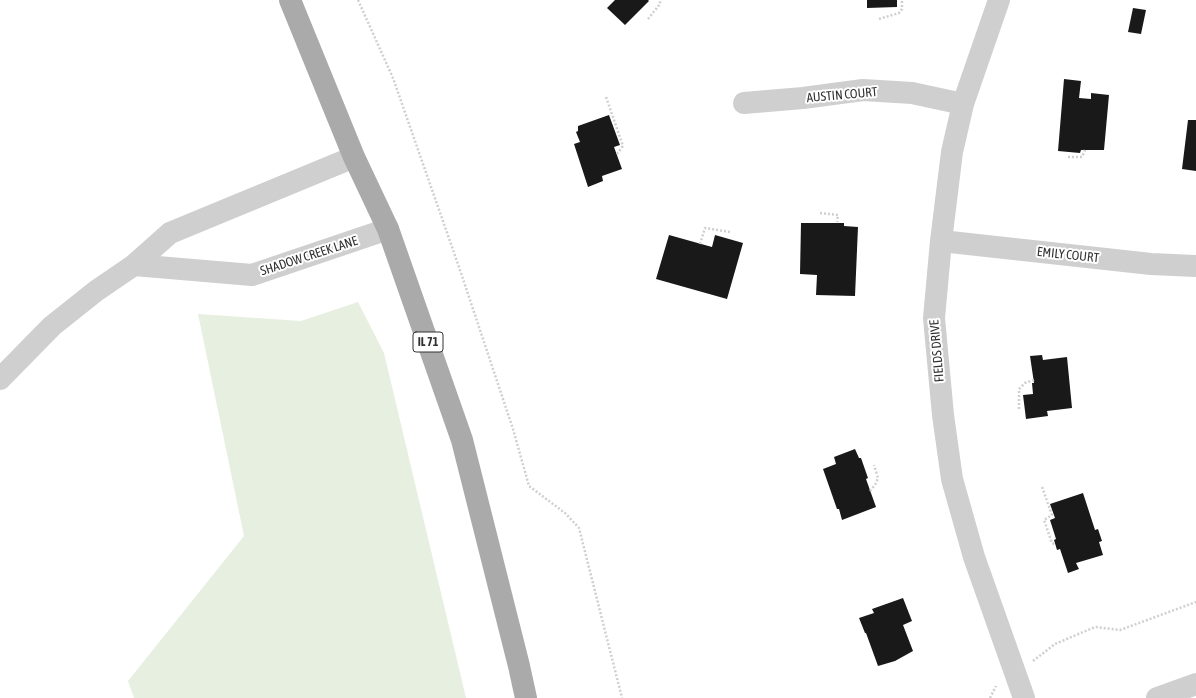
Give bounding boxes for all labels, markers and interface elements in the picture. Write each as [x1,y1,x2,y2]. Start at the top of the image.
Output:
street label: AUSTIN COURT [806,84,878,106]
street label: SHADOW CREEK LANE [258,233,360,279]
street label: EMILY COURT [1036,244,1100,266]
street label: FIELDS DRIVE [926,319,948,383]
road number: IL 71 [413,332,443,352]

